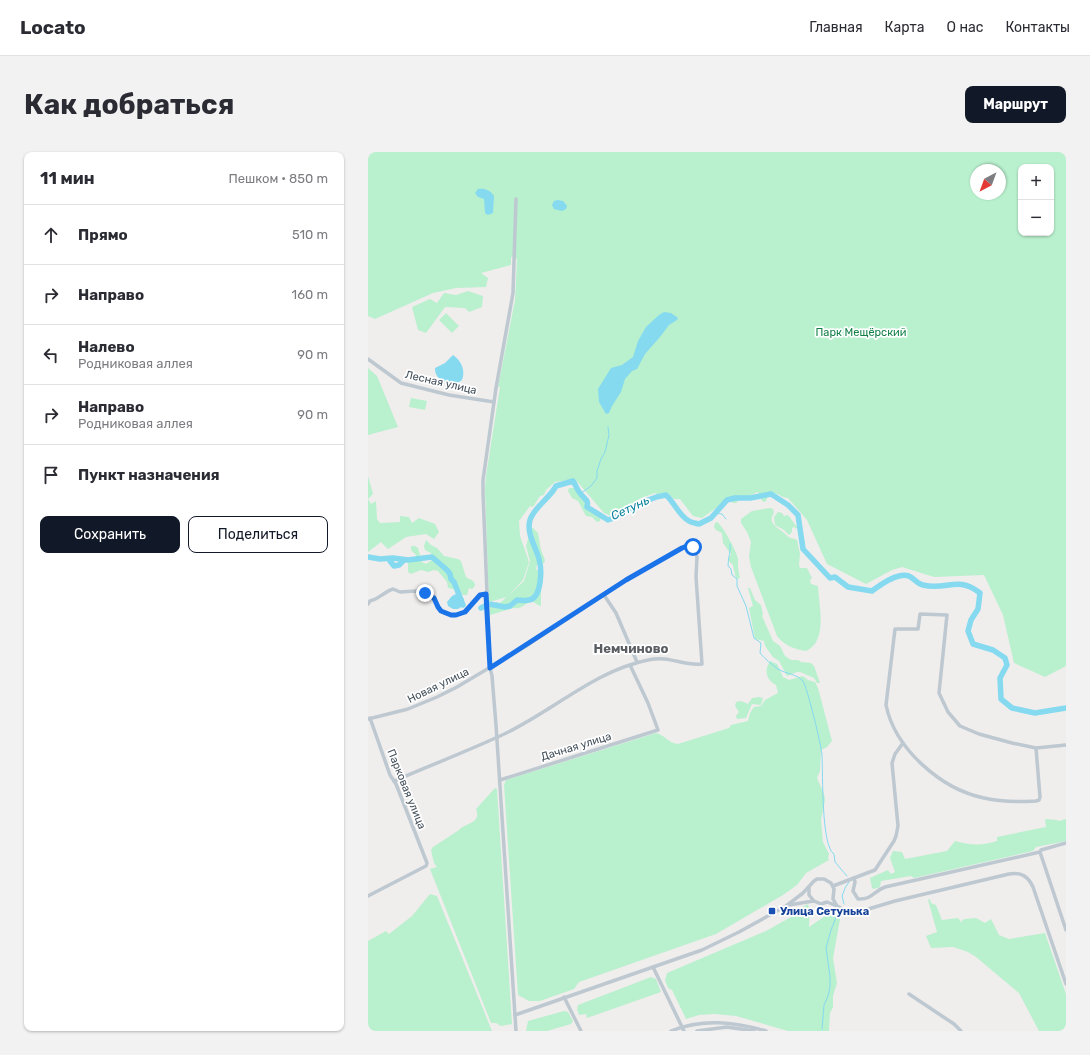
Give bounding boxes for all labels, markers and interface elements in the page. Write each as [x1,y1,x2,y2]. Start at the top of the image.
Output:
text: Locato [20,16,86,39]
text: Главная [809,19,863,36]
text: Карта [885,19,925,36]
text: О нас [947,19,983,36]
text: Контакты [1005,19,1070,36]
button: Маршрут [965,86,1066,123]
text: Как добраться [24,88,234,121]
north arrow [970,164,1006,200]
map controls [1018,164,1054,236]
button: + [1018,164,1054,200]
text: 11 мин [40,168,95,188]
text: Пешком · 850 m [229,171,328,186]
button: − [1018,200,1054,236]
icon: ahead [40,224,62,246]
text: Прямо [78,226,128,244]
text: 510 m [292,227,328,242]
icon: right [40,284,62,306]
text: Направо [78,286,144,304]
text: 160 m [292,287,328,302]
park label: Парк Мещёрский [816,326,906,339]
text: Налево [78,338,135,356]
icon: left [40,344,62,366]
text: 90 m [297,347,328,362]
text: Родниковая аллея [78,356,193,371]
street label: Лесная улица [404,368,478,397]
text: Направо [78,398,144,416]
icon: right [40,404,62,426]
text: 90 m [297,407,328,422]
text: Родниковая аллея [78,416,193,431]
icon: arrive [40,464,62,486]
text: Пункт назначения [78,466,220,484]
water label: Сетунь [609,493,651,523]
button: Сохранить [40,516,180,553]
button: Поделиться [188,516,328,553]
route start [684,538,702,556]
route end [416,584,434,602]
district label: Немчиново [593,641,669,656]
street label: Новая улица [405,665,471,706]
street label: Дачная улица [539,730,613,763]
street label: Парковая улица [385,747,428,831]
place label: Улица Сетунька [780,905,869,918]
marker: Улица Сетунька [767,906,777,916]

